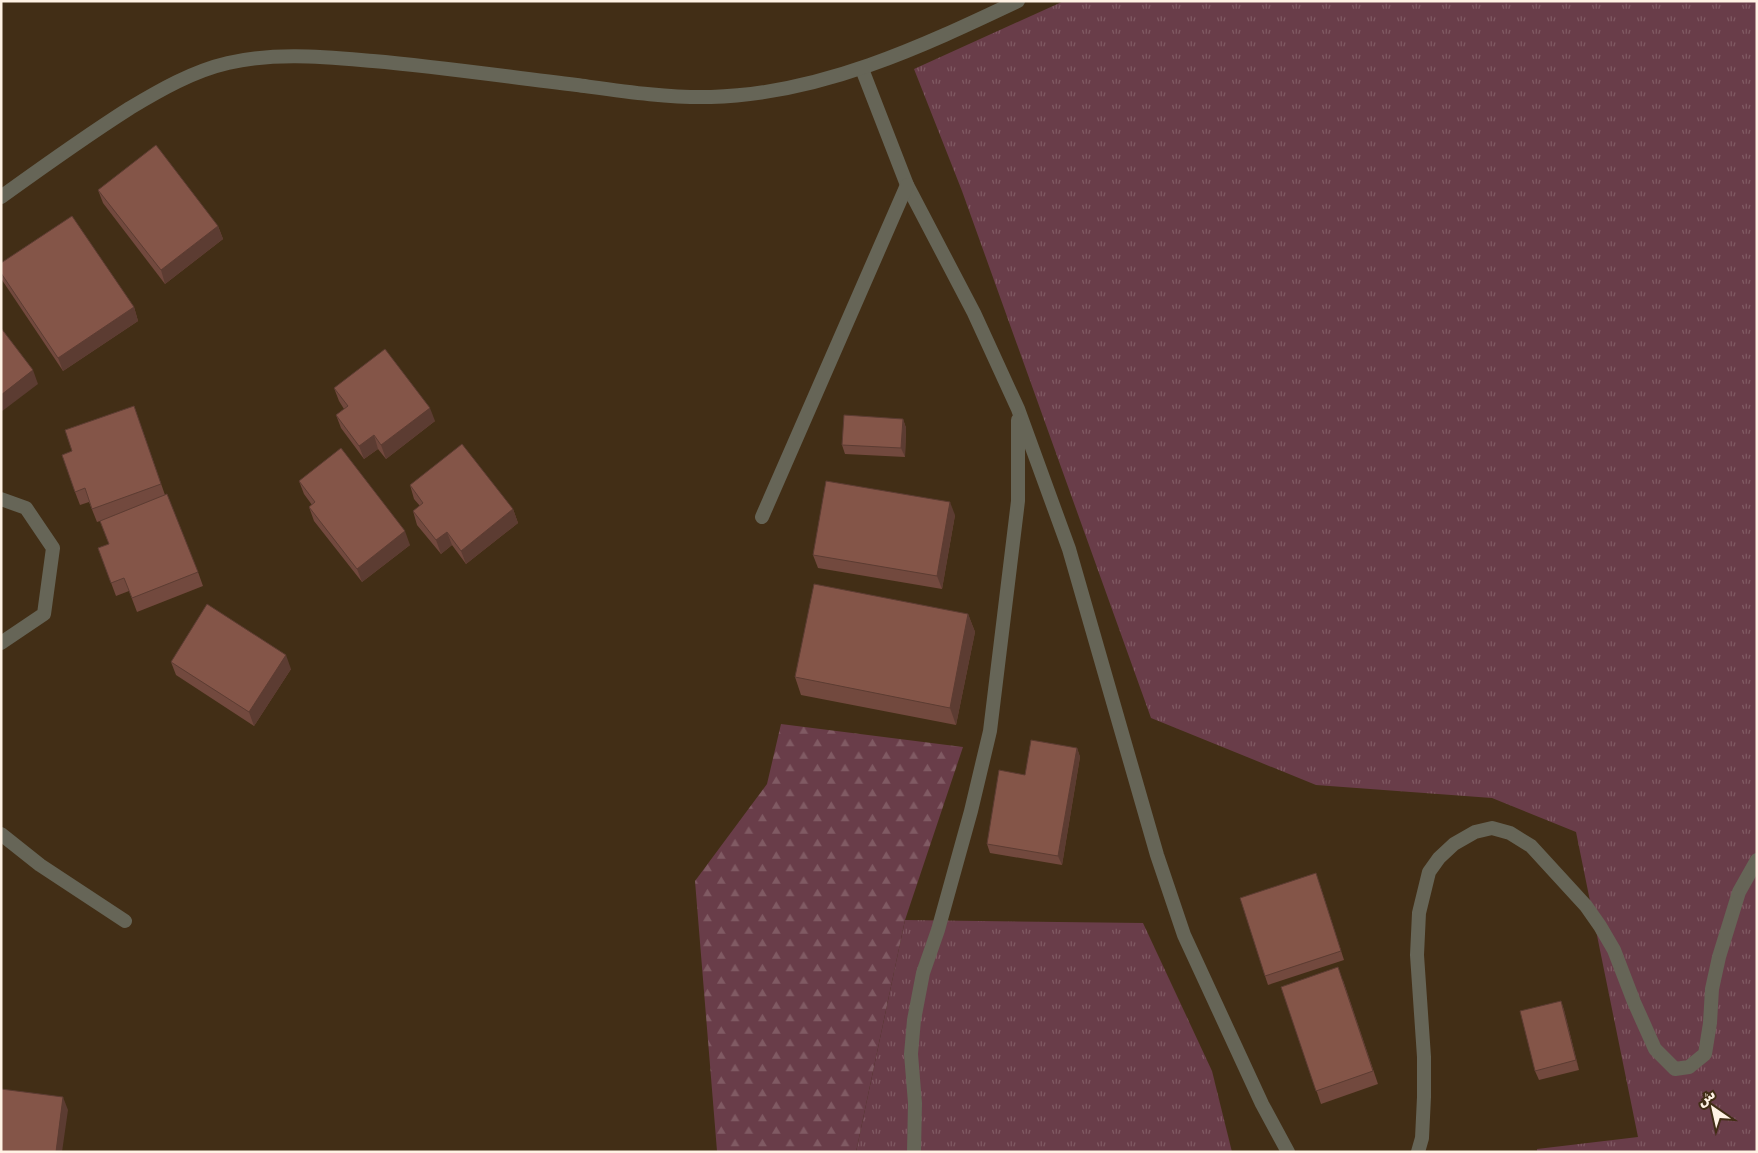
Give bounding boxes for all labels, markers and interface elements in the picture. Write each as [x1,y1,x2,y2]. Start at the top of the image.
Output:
north arrow [1688,1083,1738,1133]
text: ش [1693,1085,1718,1109]

